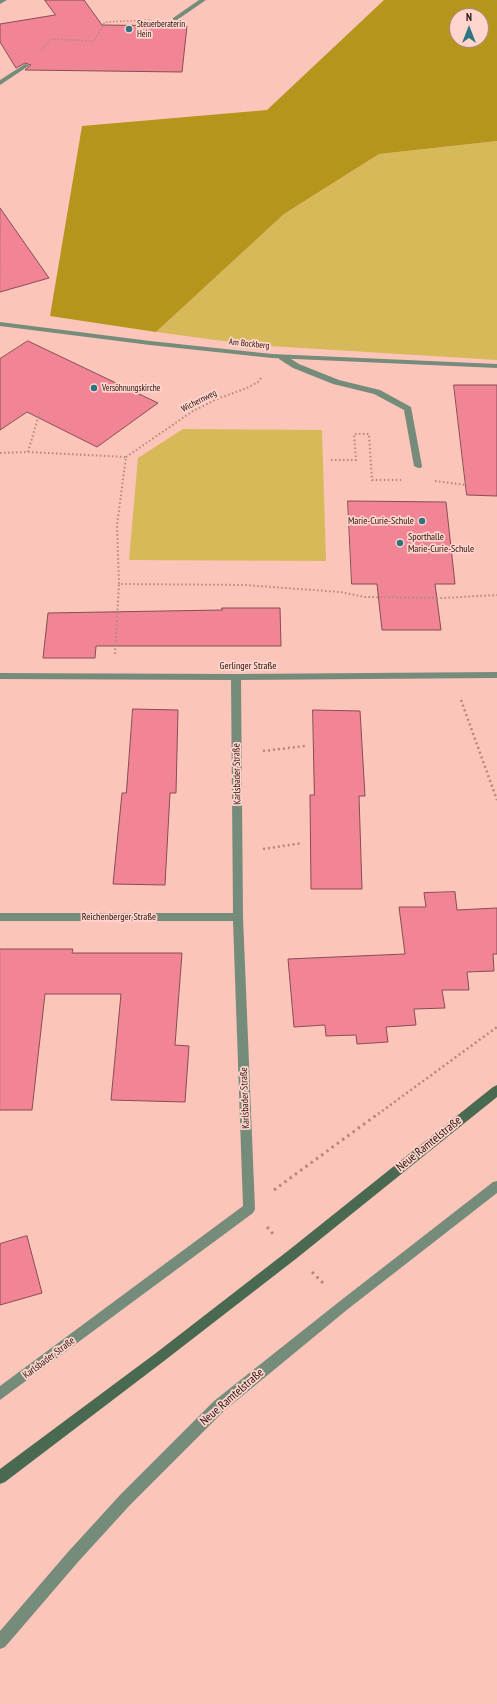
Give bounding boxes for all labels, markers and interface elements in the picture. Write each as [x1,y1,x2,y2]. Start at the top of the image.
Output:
north arrow [449,8,489,48]
text: N [466,10,472,24]
place label: Steuerberaterin Hein [137,19,185,40]
marker: Steuerberaterin Hein [124,24,134,34]
street label: Am Bockberg [228,336,270,352]
marker: Versöhnungskirche [89,383,99,393]
place label: Versöhnungskirche [102,383,160,393]
street label: Wichernweg [180,388,218,414]
place label: Marie-Curie-Schule [348,515,414,527]
marker: Marie-Curie-Schule [417,516,427,526]
place label: Sporthalle Marie-Curie-Schule [408,531,474,554]
marker: Sporthalle Marie-Curie-Schule [395,538,405,548]
street label: Gerlinger Straße [220,660,276,672]
street label: Karlsbader Straße [230,743,244,805]
street label: Reichenberger Straße [82,911,156,923]
street label: Karlsbader Straße [238,1067,252,1129]
street label: Neue Ramtelstraße [393,1113,465,1175]
street label: Karlsbader Straße [21,1335,77,1381]
street label: Neue Ramtelstraße [197,1365,267,1429]

